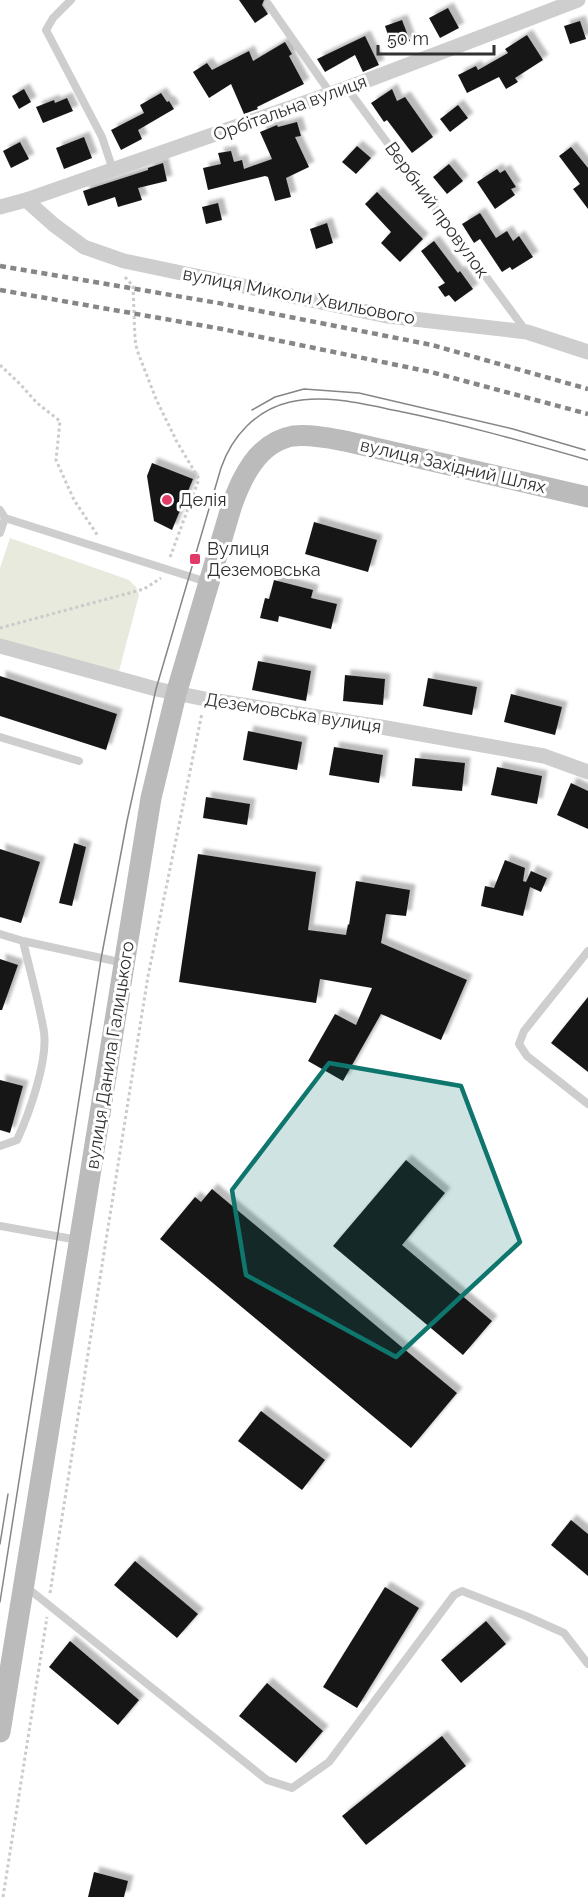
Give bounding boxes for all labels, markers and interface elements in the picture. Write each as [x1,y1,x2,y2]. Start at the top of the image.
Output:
scale bar [378,18,494,56]
text: 50 m [387,28,429,49]
street label: Орбітальна вулиця [210,70,369,145]
street label: Вербний провулок [381,138,494,282]
street label: вулиця Миколи Хвильового [181,263,417,328]
street label: вулиця Західний Шлях [358,434,548,497]
place label: Делія [179,489,227,510]
marker: Делія [160,493,174,507]
place label: Вулиця Деземовська [207,538,321,580]
marker: Вулиця Деземовська [188,552,202,566]
street label: Деземовська вулиця [203,688,383,737]
street label: вулиця Данила Галицького [81,939,138,1170]

